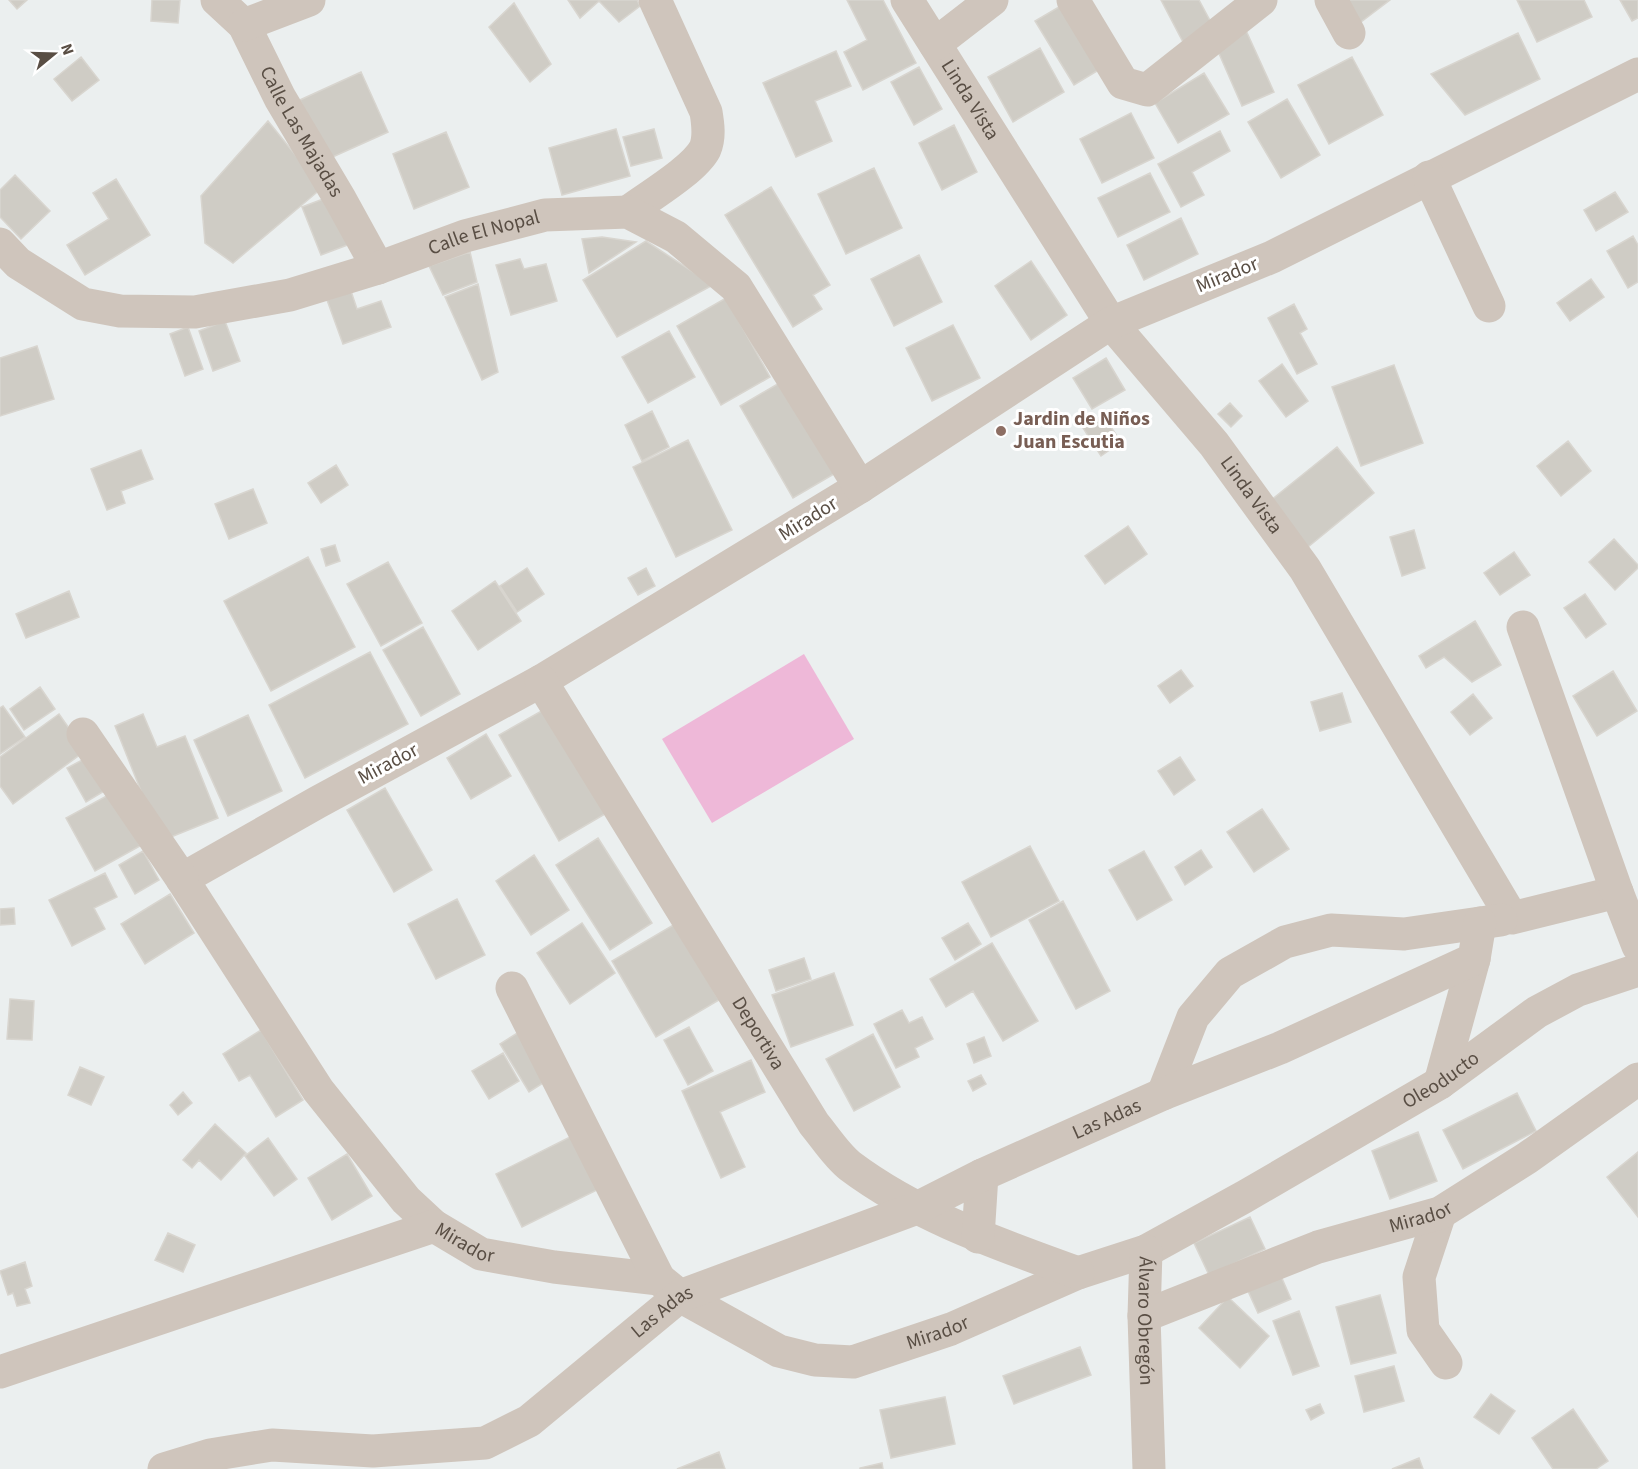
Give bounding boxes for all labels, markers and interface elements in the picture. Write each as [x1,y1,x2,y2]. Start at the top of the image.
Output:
north arrow [24,24,84,84]
text: N [55,41,79,58]
street label: Linda Vista [934,54,1006,145]
street label: Calle Las Majadas [253,62,350,203]
street label: Calle El Nopal [424,203,543,262]
street label: Mirador [1192,250,1262,300]
place label: Jardin de Niños Juan Escutia [1013,405,1150,456]
marker: Jardin de Niños Juan Escutia [994,424,1008,438]
street label: Linda Vista [1213,450,1289,540]
street label: Mirador [773,490,843,548]
street label: Mirador [353,736,423,792]
street label: Deportiva [725,991,792,1076]
street label: Oleoducto [1397,1045,1485,1116]
street label: Las Adas [1068,1092,1146,1147]
street label: Mirador [1386,1194,1458,1241]
street label: Mirador [429,1216,497,1270]
street label: Álvaro Obregón [1130,1256,1160,1386]
street label: Las Adas [625,1278,697,1345]
street label: Mirador [903,1309,974,1357]

